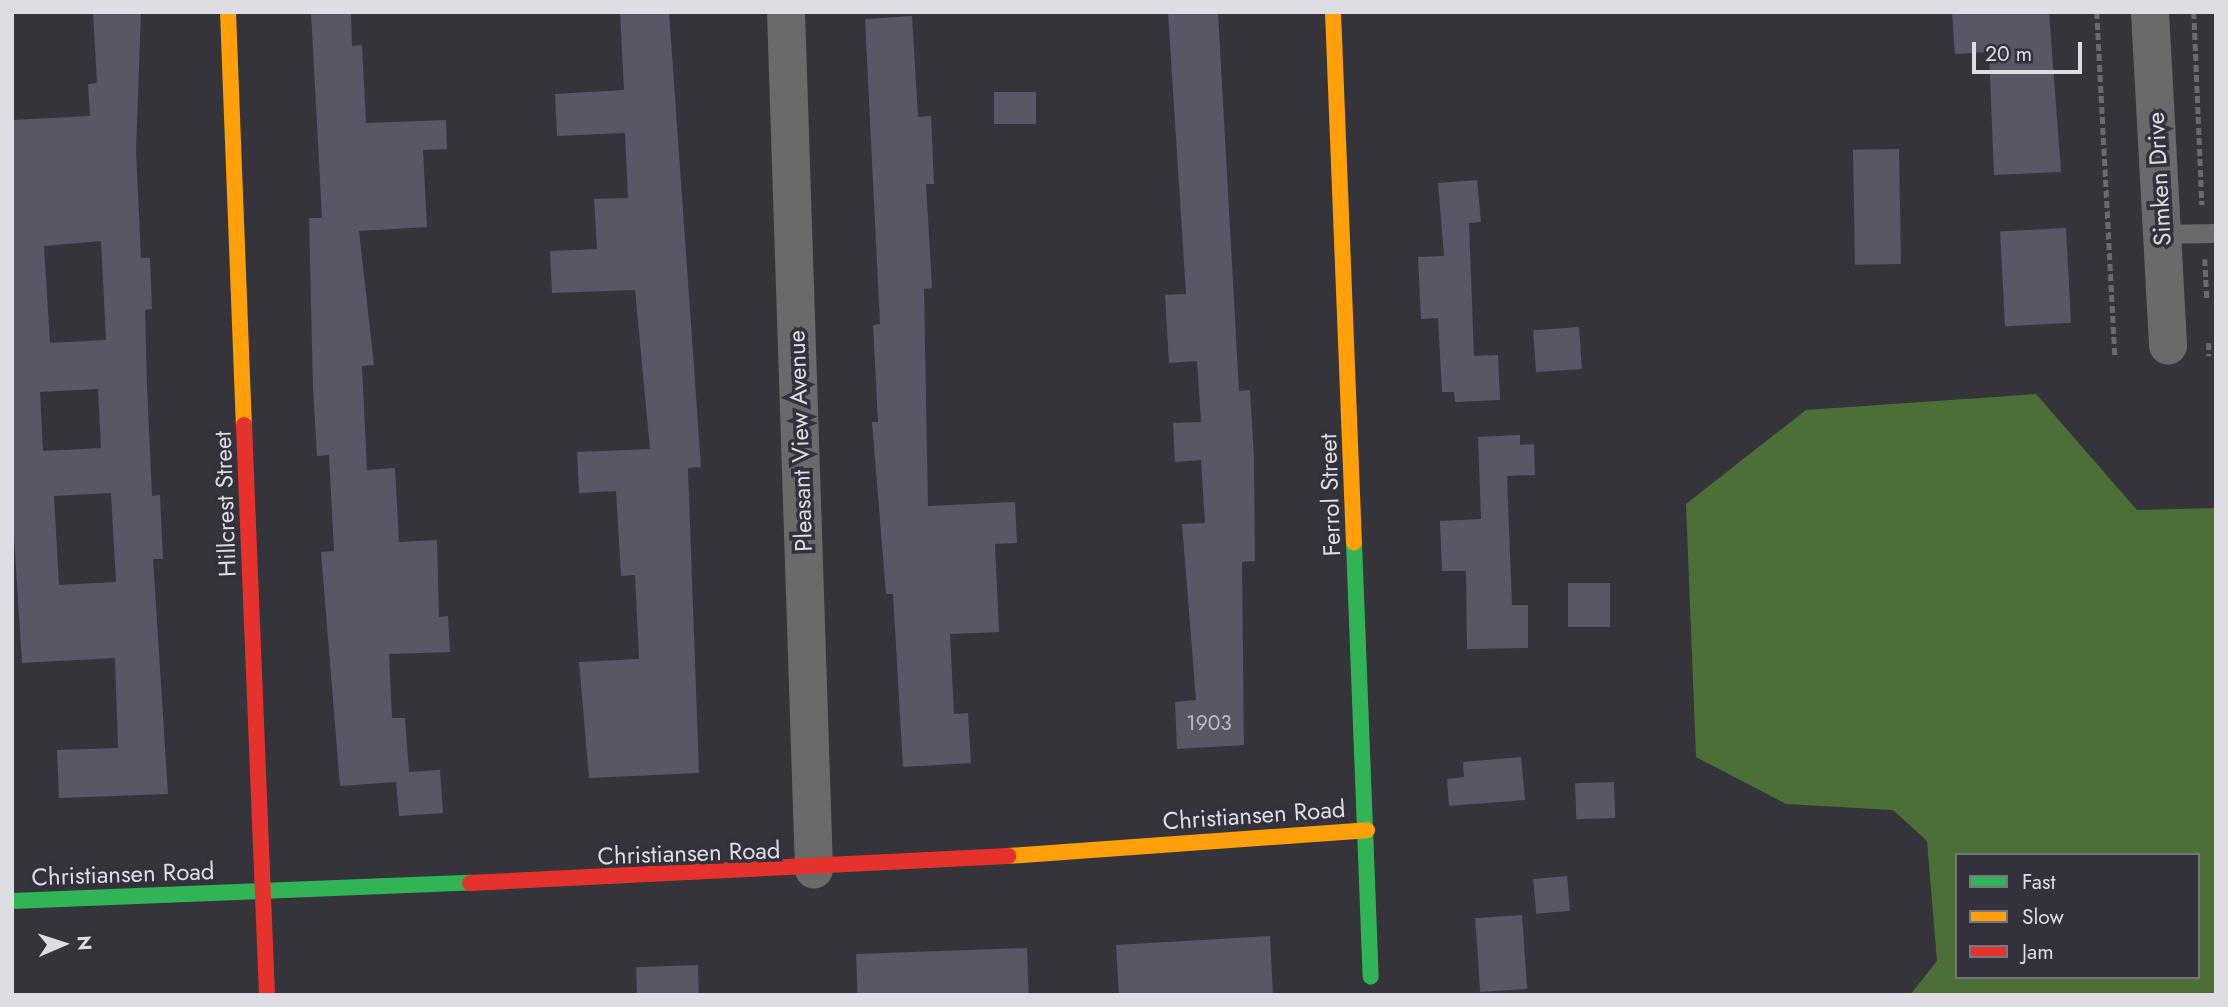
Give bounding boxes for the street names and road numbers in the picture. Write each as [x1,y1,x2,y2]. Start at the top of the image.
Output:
street label: Simken Drive [2141,111,2177,247]
street label: Pleasant View Avenue [782,330,818,552]
street label: Hillcrest Street [208,431,242,577]
street label: Ferrol Street [1313,433,1347,557]
street label: Christiansen Road [1162,794,1346,836]
street label: Christiansen Road [597,835,781,871]
street label: Christiansen Road [31,856,215,892]

